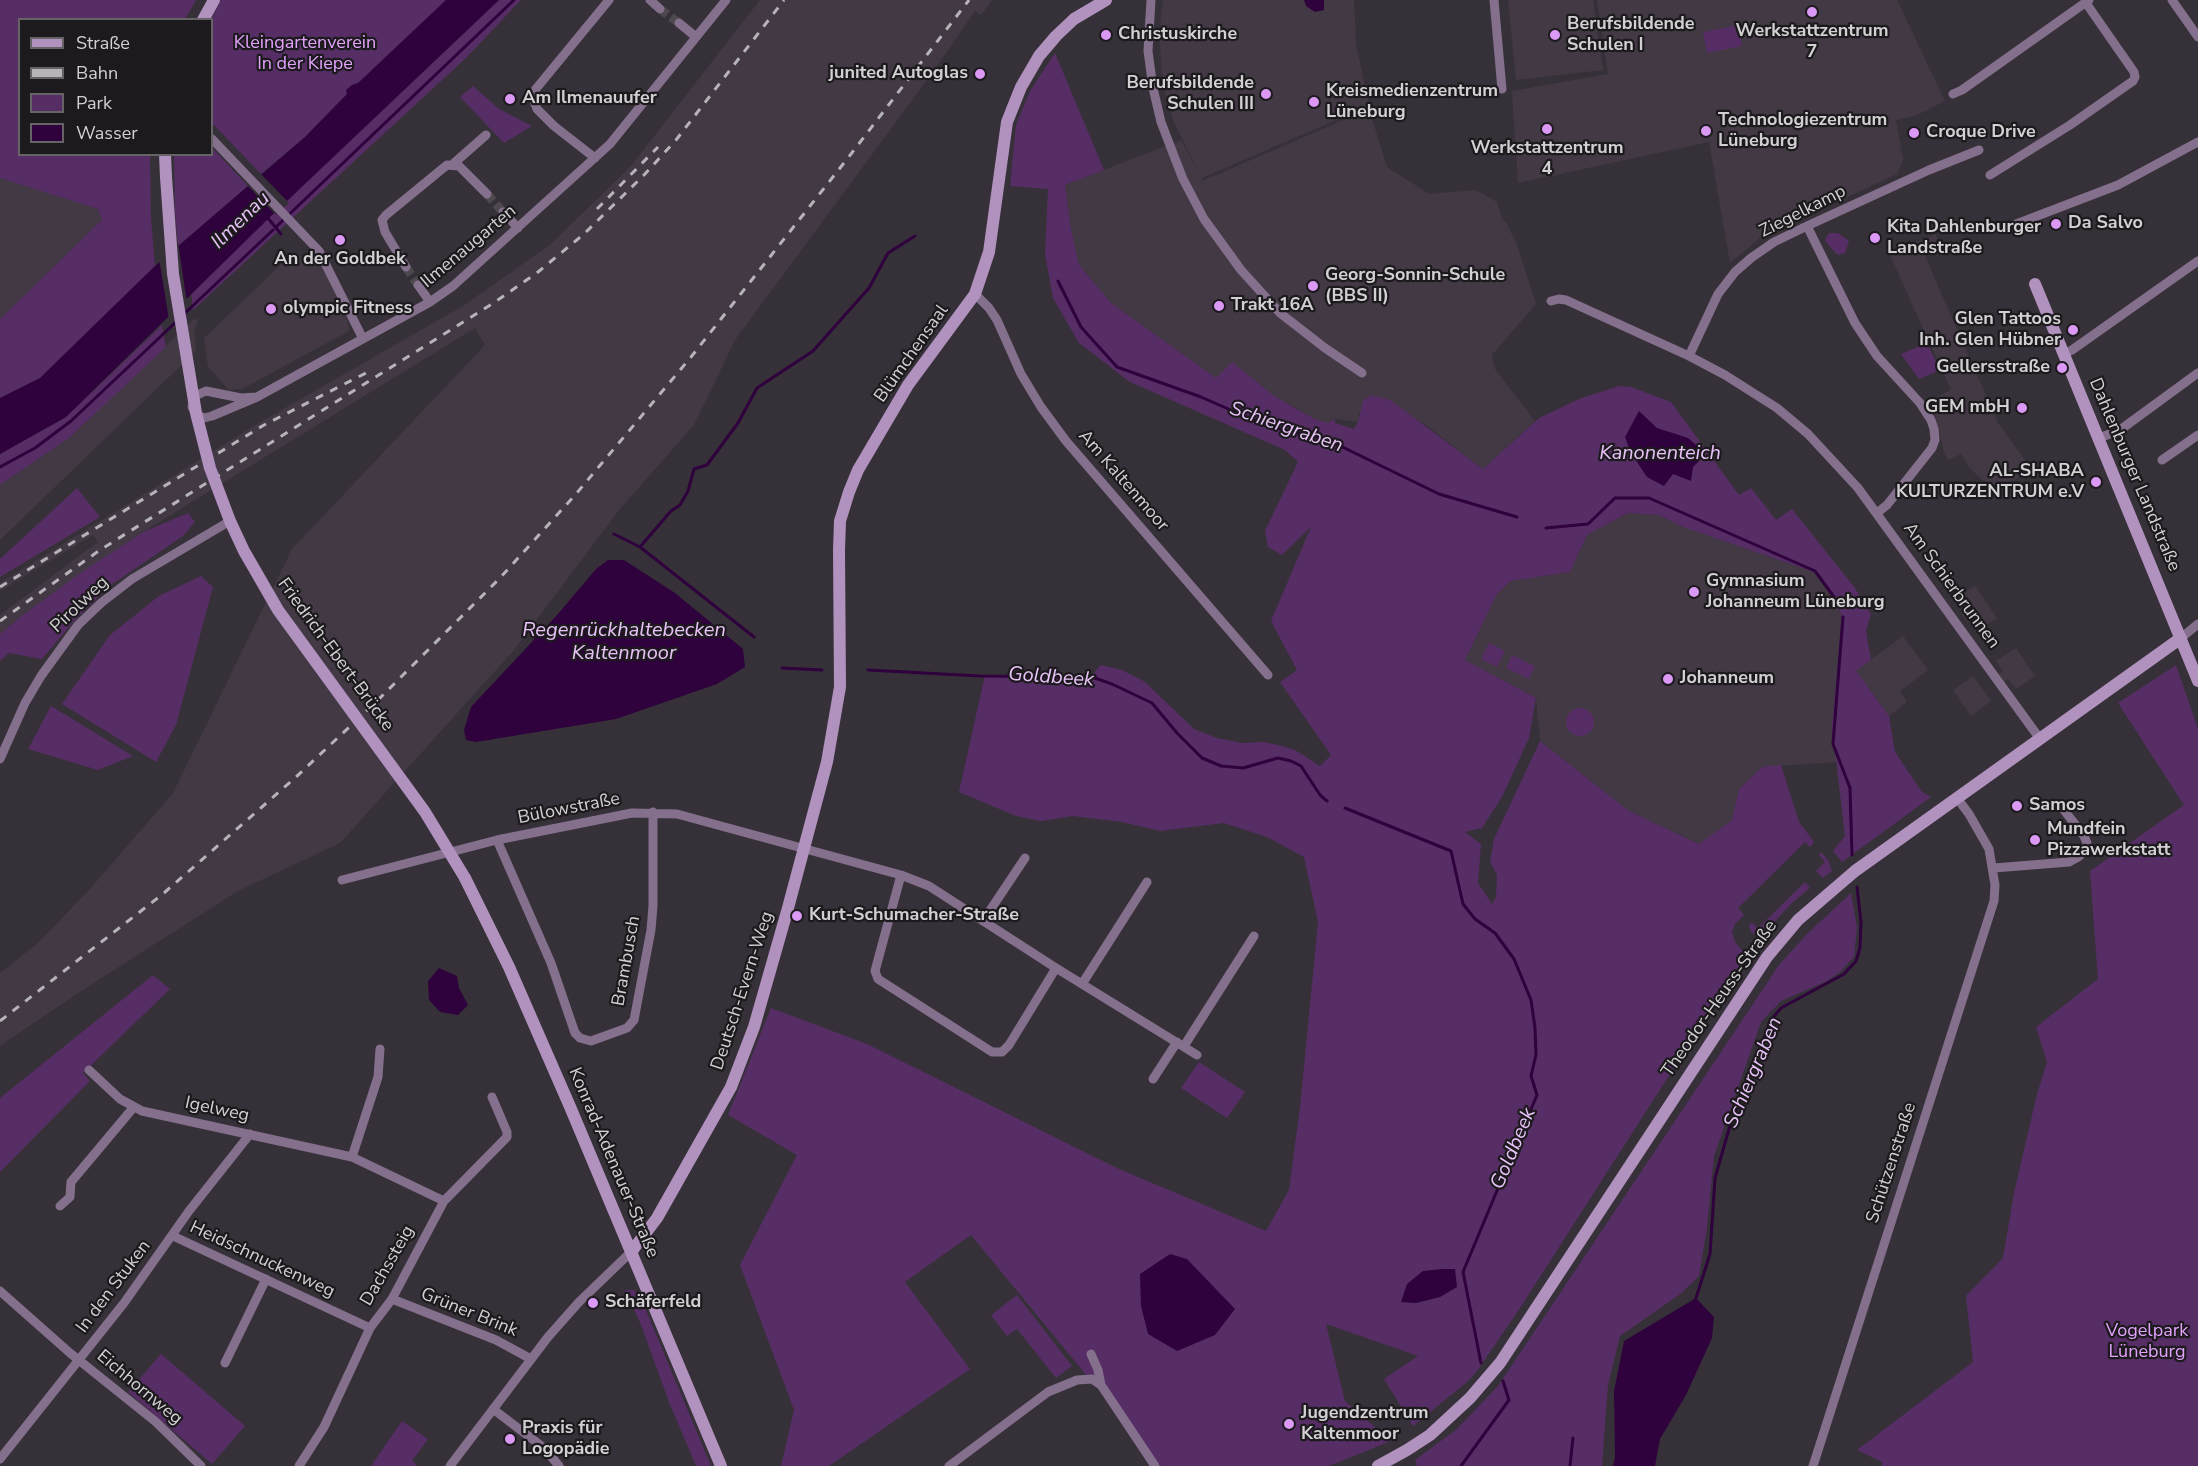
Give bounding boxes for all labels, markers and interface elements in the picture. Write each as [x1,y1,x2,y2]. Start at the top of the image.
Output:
marker: Werkstattzentrum 7 [1805,5,1819,19]
place label: Berufsbildende Schulen I [1567,14,1695,57]
legend [18,18,213,156]
place label: Werkstattzentrum 7 [1736,21,1888,63]
place label: Christuskirche [1118,24,1237,46]
marker: Christuskirche [1099,28,1113,42]
marker: Berufsbildende Schulen I [1548,28,1562,42]
text: Straße [76,31,130,55]
park label: Kleingartenverein In der Kiepe [234,33,376,76]
text: Bahn [76,61,118,85]
place label: junited Autoglas [829,63,968,85]
marker: junited Autoglas [973,67,987,81]
place label: Berufsbildende Schulen III [1126,73,1254,116]
place label: Kreismedienzentrum Lüneburg [1326,81,1498,124]
marker: Berufsbildende Schulen III [1259,87,1273,101]
place label: Am Ilmenauufer [522,88,657,110]
text: Park [76,91,112,115]
marker: Am Ilmenauufer [503,92,517,106]
marker: Kreismedienzentrum Lüneburg [1307,95,1321,109]
place label: Technologiezentrum Lüneburg [1718,110,1887,152]
text: Wasser [76,121,138,145]
marker: Werkstattzentrum 4 [1540,122,1554,136]
place label: Croque Drive [1926,122,2036,144]
marker: Technologiezentrum Lüneburg [1699,124,1713,138]
marker: Croque Drive [1907,126,1921,140]
place label: Werkstattzentrum 4 [1471,138,1623,180]
street label: Ziegelkamp [1756,181,1850,243]
water label: Ilmenau [207,187,275,255]
street label: Ilmenaugarten [417,201,521,293]
place label: Da Salvo [2068,213,2143,235]
place label: Kita Dahlenburger Landstraße [1887,217,2041,260]
marker: Da Salvo [2049,217,2063,231]
marker: Kita Dahlenburger Landstraße [1868,231,1882,245]
marker: An der Goldbek [333,233,347,247]
place label: An der Goldbek [274,249,406,271]
place label: Georg-Sonnin-Schule (BBS II) [1325,265,1505,308]
marker: Georg-Sonnin-Schule (BBS II) [1306,279,1320,293]
place label: Trakt 16A [1231,295,1314,317]
place label: olympic Fitness [283,298,412,320]
marker: Trakt 16A [1212,299,1226,313]
street label: Blümchensaal [870,301,954,407]
marker: olympic Fitness [264,302,278,316]
place label: Glen Tattoos Inh. Glen Hübner [1919,309,2061,352]
marker: Glen Tattoos Inh. Glen Hübner [2066,323,2080,337]
place label: Gellersstraße [1936,357,2050,379]
marker: Gellersstraße [2055,361,2069,375]
street label: Dahlenburger Landstraße [2083,375,2185,575]
water label: Schiergraben [1226,397,1346,459]
place label: GEM mbH [1925,397,2010,419]
marker: GEM mbH [2015,401,2029,415]
street label: Am Kaltenmoor [1073,426,1173,536]
water label: Kanonenteich [1599,442,1721,466]
place label: AL-SHABA KULTURZENTRUM e.V [1896,461,2084,504]
marker: AL-SHABA KULTURZENTRUM e.V [2089,475,2103,489]
street label: Am Schierbrunnen [1898,519,2004,653]
place label: Gymnasium Johanneum Lüneburg [1706,571,1885,614]
street label: Pirolweg [47,572,113,638]
street label: Friedrich-Ebert-Brücke [272,574,398,736]
marker: Gymnasium Johanneum Lüneburg [1687,585,1701,599]
water label: Regenrückhaltebecken Kaltenmoor [522,619,726,666]
water label: Goldbeek [1007,663,1095,693]
place label: Johanneum [1680,668,1774,690]
marker: Johanneum [1661,672,1675,686]
street label: Bülowstraße [516,789,622,829]
place label: Samos [2029,795,2085,817]
marker: Samos [2010,799,2024,813]
place label: Mundfein Pizzawerkstatt [2047,819,2170,862]
marker: Mundfein Pizzawerkstatt [2028,833,2042,847]
place label: Kurt-Schumacher-Straße [809,905,1019,927]
street label: Deutsch-Evern-Weg [707,909,779,1073]
marker: Kurt-Schumacher-Straße [790,909,804,923]
street label: Brambusch [608,914,646,1008]
street label: Theodor-Heuss-Straße [1658,916,1782,1082]
water label: Schiergraben [1720,1014,1788,1132]
street label: Konrad-Adenauer-Straße [563,1065,663,1261]
street label: Igelweg [183,1093,251,1127]
street label: Schützenstraße [1862,1100,1922,1226]
water label: Goldbeek [1486,1105,1542,1193]
street label: Heidschnuckenweg [186,1217,338,1303]
street label: Dachssteig [356,1222,420,1310]
street label: In den Stuken [72,1236,156,1338]
street label: Grüner Brink [417,1284,521,1342]
place label: Schäferfeld [605,1292,701,1314]
marker: Schäferfeld [586,1296,600,1310]
park label: Vogelpark Lüneburg [2106,1321,2188,1364]
street label: Eichhornweg [92,1346,186,1430]
place label: Jugendzentrum Kaltenmoor [1301,1403,1429,1446]
marker: Jugendzentrum Kaltenmoor [1282,1417,1296,1431]
place label: Praxis für Logopädie [522,1418,609,1460]
marker: Praxis für Logopädie [503,1432,517,1446]

